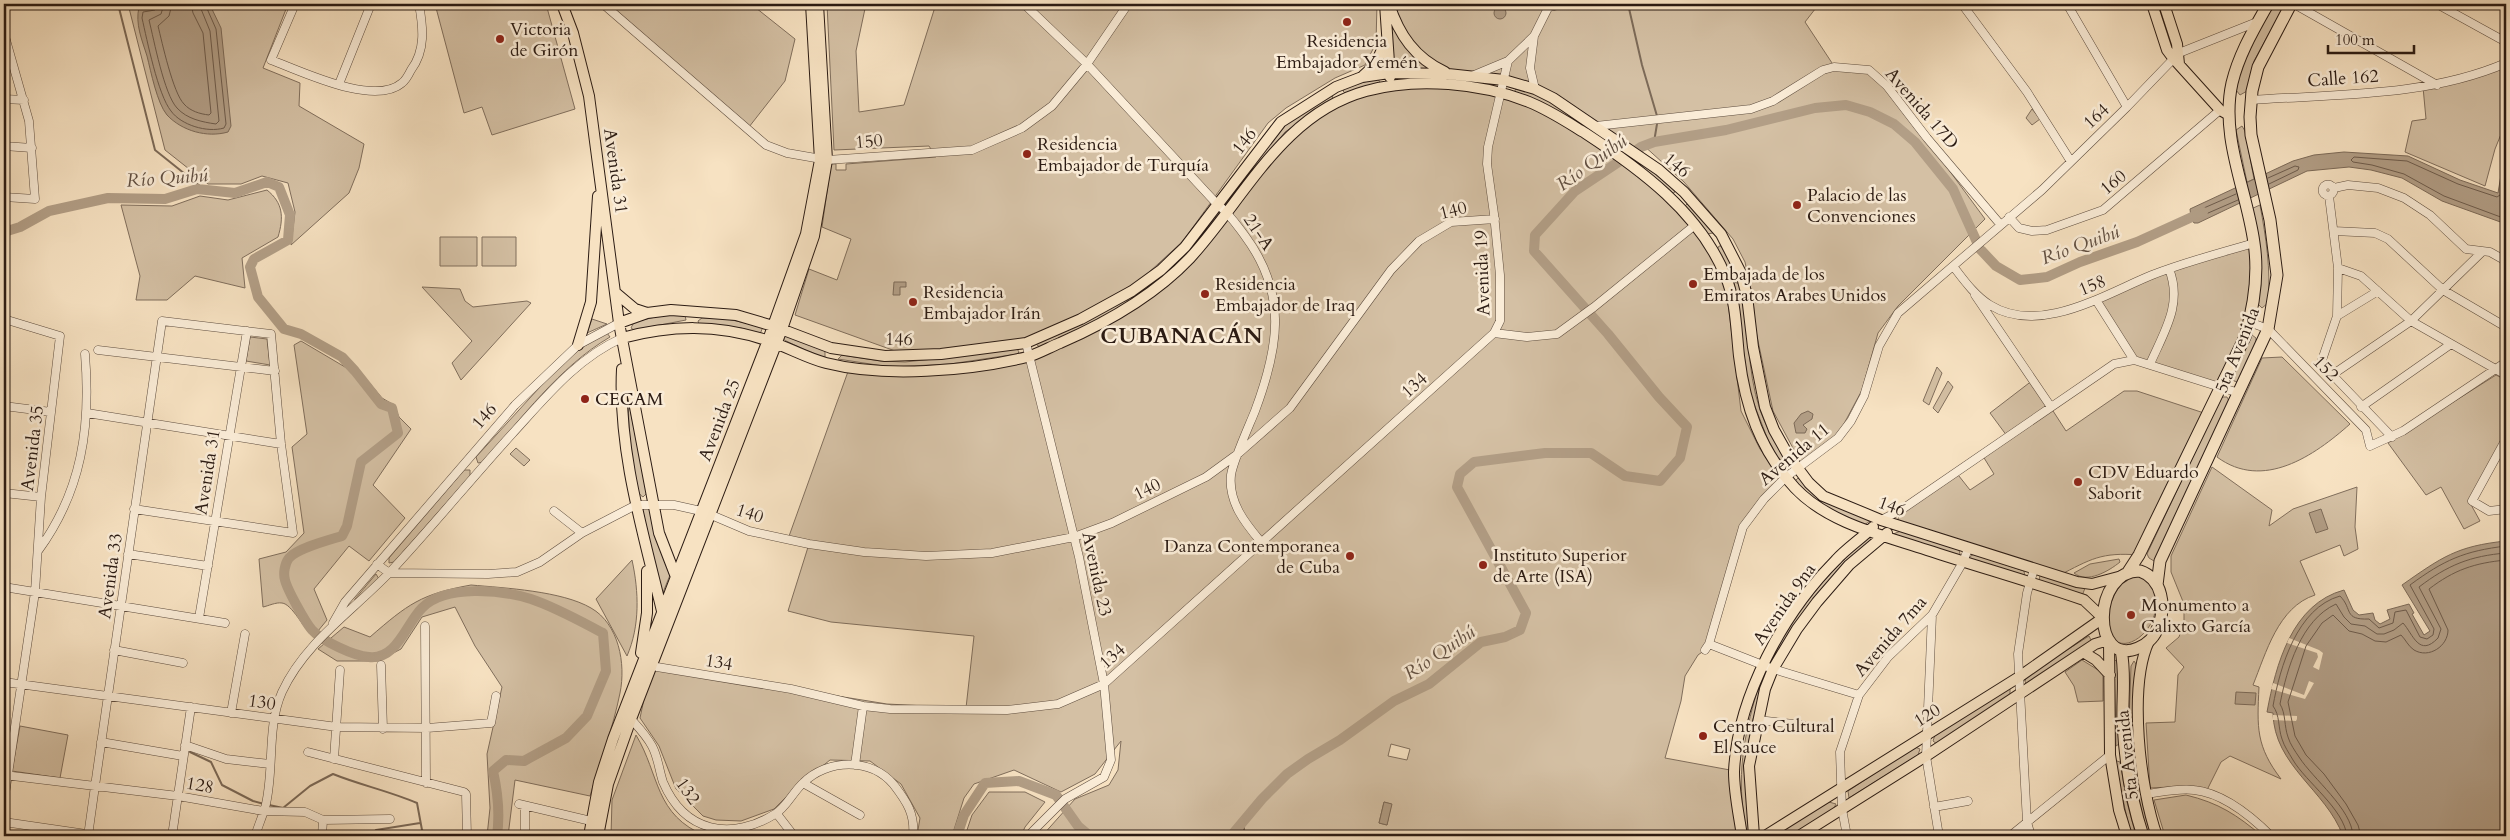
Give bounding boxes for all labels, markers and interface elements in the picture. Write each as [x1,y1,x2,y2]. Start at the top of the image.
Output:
marker: Residencia Embajador Yemén [1341,16,1353,28]
place label: Victoria de Girón [510,17,579,63]
scale bar [2328,22,2414,54]
place label: Residencia Embajador Yemén [1276,29,1419,75]
text: 100 m [2335,30,2375,50]
marker: Victoria de Girón [494,33,506,45]
street label: Avenida 17D [1879,62,1964,155]
street label: Calle 162 [2307,64,2380,93]
street label: 164 [2078,98,2115,135]
street label: 146 [1226,123,1263,160]
street label: Avenida 31 [597,127,634,215]
street label: 150 [854,128,884,155]
water label: Río Quibú [1551,128,1632,197]
place label: Residencia Embajador de Turquía [1037,132,1209,178]
street label: 146 [1658,147,1695,184]
marker: Residencia Embajador de Turquía [1021,148,1033,160]
water label: Río Quibú [126,162,209,194]
street label: 160 [2095,164,2132,201]
place label: Palacio de las Convenciones [1807,183,1916,229]
street label: 140 [1437,195,1470,226]
marker: Palacio de las Convenciones [1791,199,1803,211]
street label: 21-A [1237,209,1280,256]
water label: Río Quibú [2038,219,2123,271]
street label: Avenida 19 [1469,230,1496,316]
place label: Embajada de los Emiratos Arabes Unidos [1703,262,1886,308]
street label: 158 [2075,269,2110,302]
place label: Residencia Embajador de Iraq [1215,272,1355,318]
marker: Embajada de los Emiratos Arabes Unidos [1687,278,1699,290]
place label: Residencia Embajador Irán [923,280,1042,326]
marker: Residencia Embajador de Iraq [1199,288,1211,300]
marker: Residencia Embajador Irán [907,296,919,308]
street label: 5ta Avenida [2209,303,2266,397]
district label: CUBANACÁN [1100,321,1264,351]
street label: 146 [885,327,913,352]
street label: 152 [2307,350,2344,387]
street label: 134 [1396,367,1433,404]
street label: Avenida 25 [692,376,747,465]
place label: CECAM [595,387,663,412]
marker: CECAM [579,393,591,405]
street label: 146 [466,398,503,435]
street label: Avenida 35 [15,404,50,492]
street label: Avenida 11 [1753,417,1835,492]
street label: Avenida 31 [188,428,227,517]
place label: CDV Eduardo Saborit [2088,460,2199,506]
street label: 140 [1129,472,1165,507]
marker: CDV Eduardo Saborit [2072,476,2084,488]
street label: 146 [1875,490,1909,523]
street label: 140 [733,497,767,530]
street label: Avenida 23 [1075,529,1118,619]
street label: Avenida 33 [92,532,129,620]
place label: Danza Contemporanea de Cuba [1164,534,1340,580]
place label: Instituto Superior de Arte (ISA) [1493,543,1627,589]
marker: Danza Contemporanea de Cuba [1344,550,1356,562]
street label: Avenida 9na [1747,558,1822,650]
marker: Instituto Superior de Arte (ISA) [1477,559,1489,571]
street label: Avenida 7ma [1848,590,1933,682]
place label: Monumento a Calixto García [2141,593,2251,639]
marker: Monumento a Calixto García [2125,609,2137,621]
water label: Río Quibú [1398,619,1481,686]
street label: 134 [1094,638,1131,675]
street label: 134 [703,648,735,677]
street label: 130 [246,688,277,717]
street label: 120 [1909,697,1946,733]
street label: 5ta Avenida [2110,709,2145,801]
place label: Centro Cultural El Sauce [1713,714,1835,760]
marker: Centro Cultural El Sauce [1697,730,1709,742]
street label: 128 [184,771,216,800]
street label: 132 [669,773,706,810]

